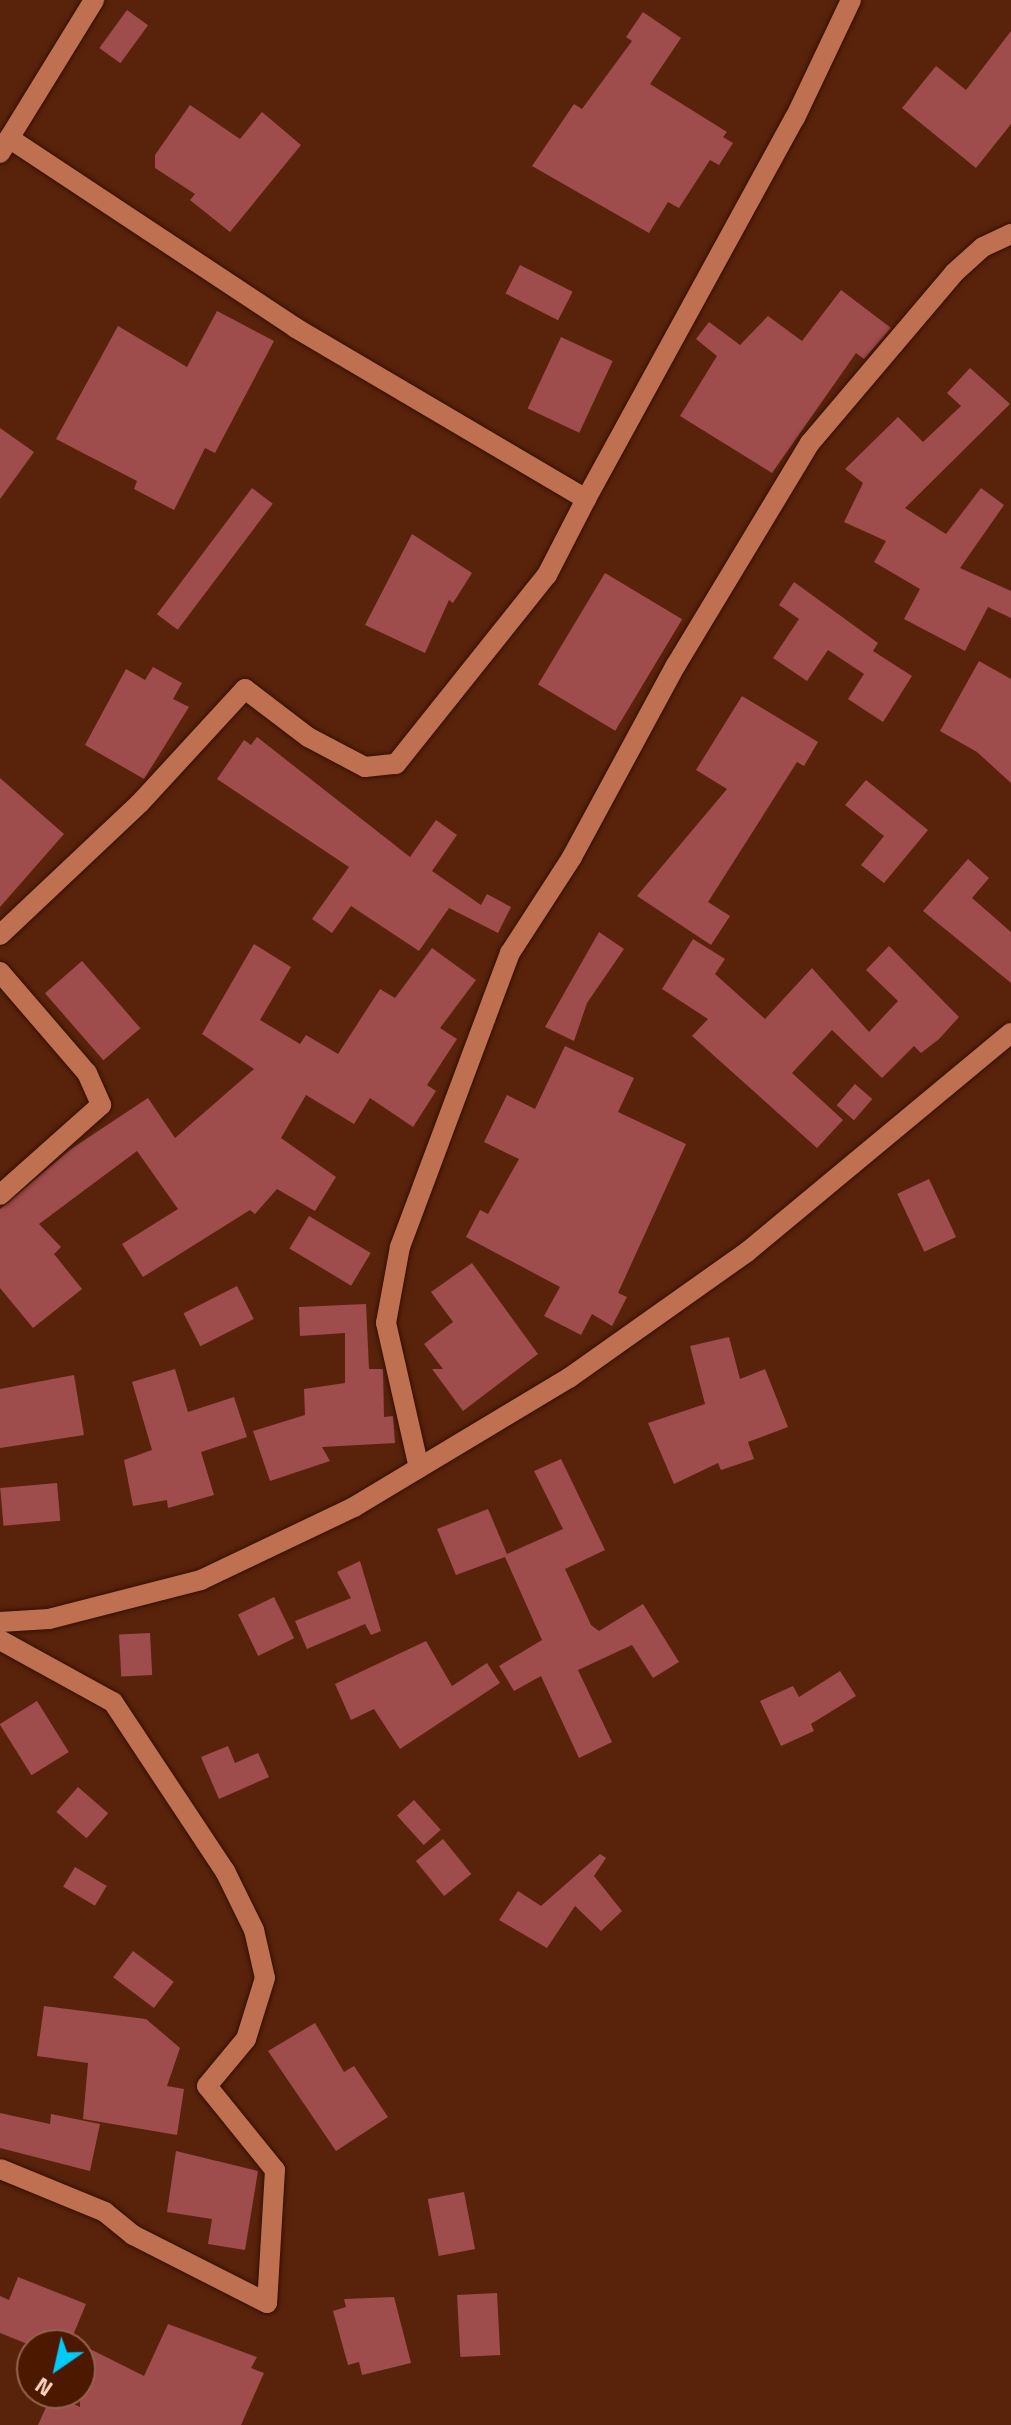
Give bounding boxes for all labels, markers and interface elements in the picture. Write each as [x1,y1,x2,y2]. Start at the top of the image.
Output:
north arrow [16,2329,96,2409]
text: N [28,2369,60,2406]

